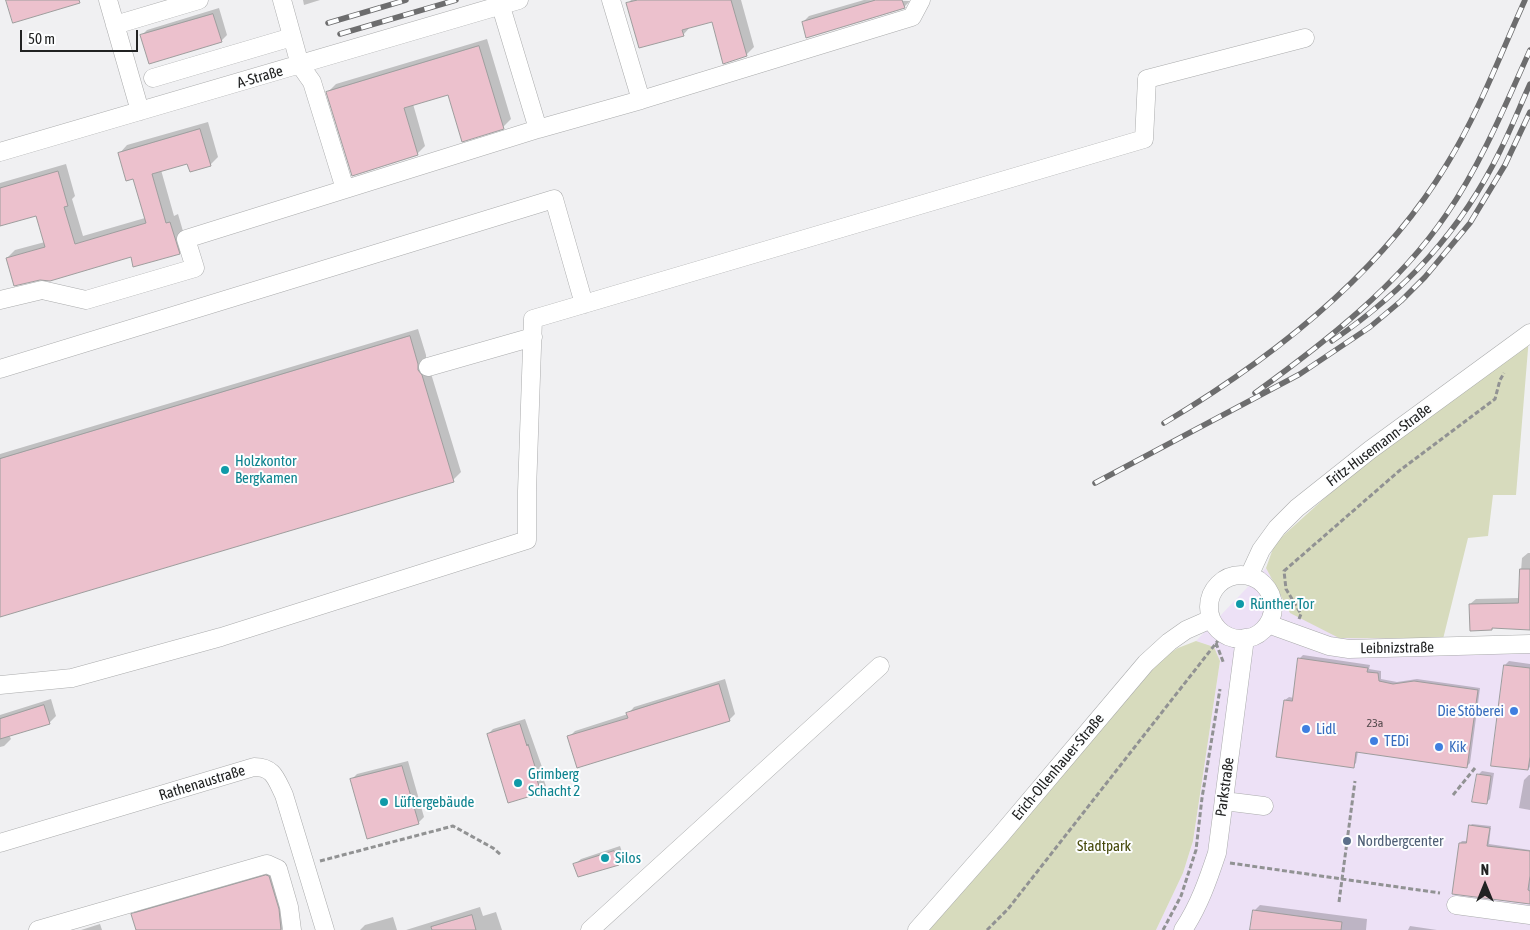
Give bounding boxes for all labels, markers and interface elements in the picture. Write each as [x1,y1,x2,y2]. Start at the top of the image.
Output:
scale bar [22,20,140,52]
text: 50 m [28,30,55,47]
street label: A-Straße [235,62,285,92]
street label: Fritz-Husemann-Straße [1323,400,1435,490]
place label: Holzkontor Bergkamen [235,452,298,487]
marker: Holzkontor Bergkamen [219,464,231,476]
place label: Rünther Tor [1250,595,1314,613]
marker: Rünther Tor [1234,598,1246,610]
street label: Leibnizstraße [1360,638,1434,658]
place label: Die Stöberei [1437,702,1504,720]
marker: Die Stöberei [1508,705,1520,717]
street label: Erich-Ollenhauer-Straße [1008,710,1108,824]
house number: 23a [1367,716,1383,730]
place label: Lidl [1316,720,1336,738]
marker: Lidl [1300,723,1312,735]
place label: TEDi [1384,732,1409,750]
marker: TEDi [1368,735,1380,747]
place label: Kik [1449,738,1466,756]
marker: Kik [1433,741,1445,753]
street label: Parkstraße [1212,756,1238,818]
street label: Rathenaustraße [157,761,247,805]
place label: Grimberg Schacht 2 [528,765,580,800]
marker: Grimberg Schacht 2 [512,777,524,789]
place label: Lüftergebäude [394,793,474,811]
marker: Lüftergebäude [378,796,390,808]
place label: Nordbergcenter [1357,832,1444,850]
marker: Nordbergcenter [1341,835,1353,847]
park label: Stadtpark [1077,837,1131,855]
place label: Silos [615,849,641,867]
marker: Silos [599,852,611,864]
north arrow [1460,860,1510,910]
text: N [1481,862,1489,878]

